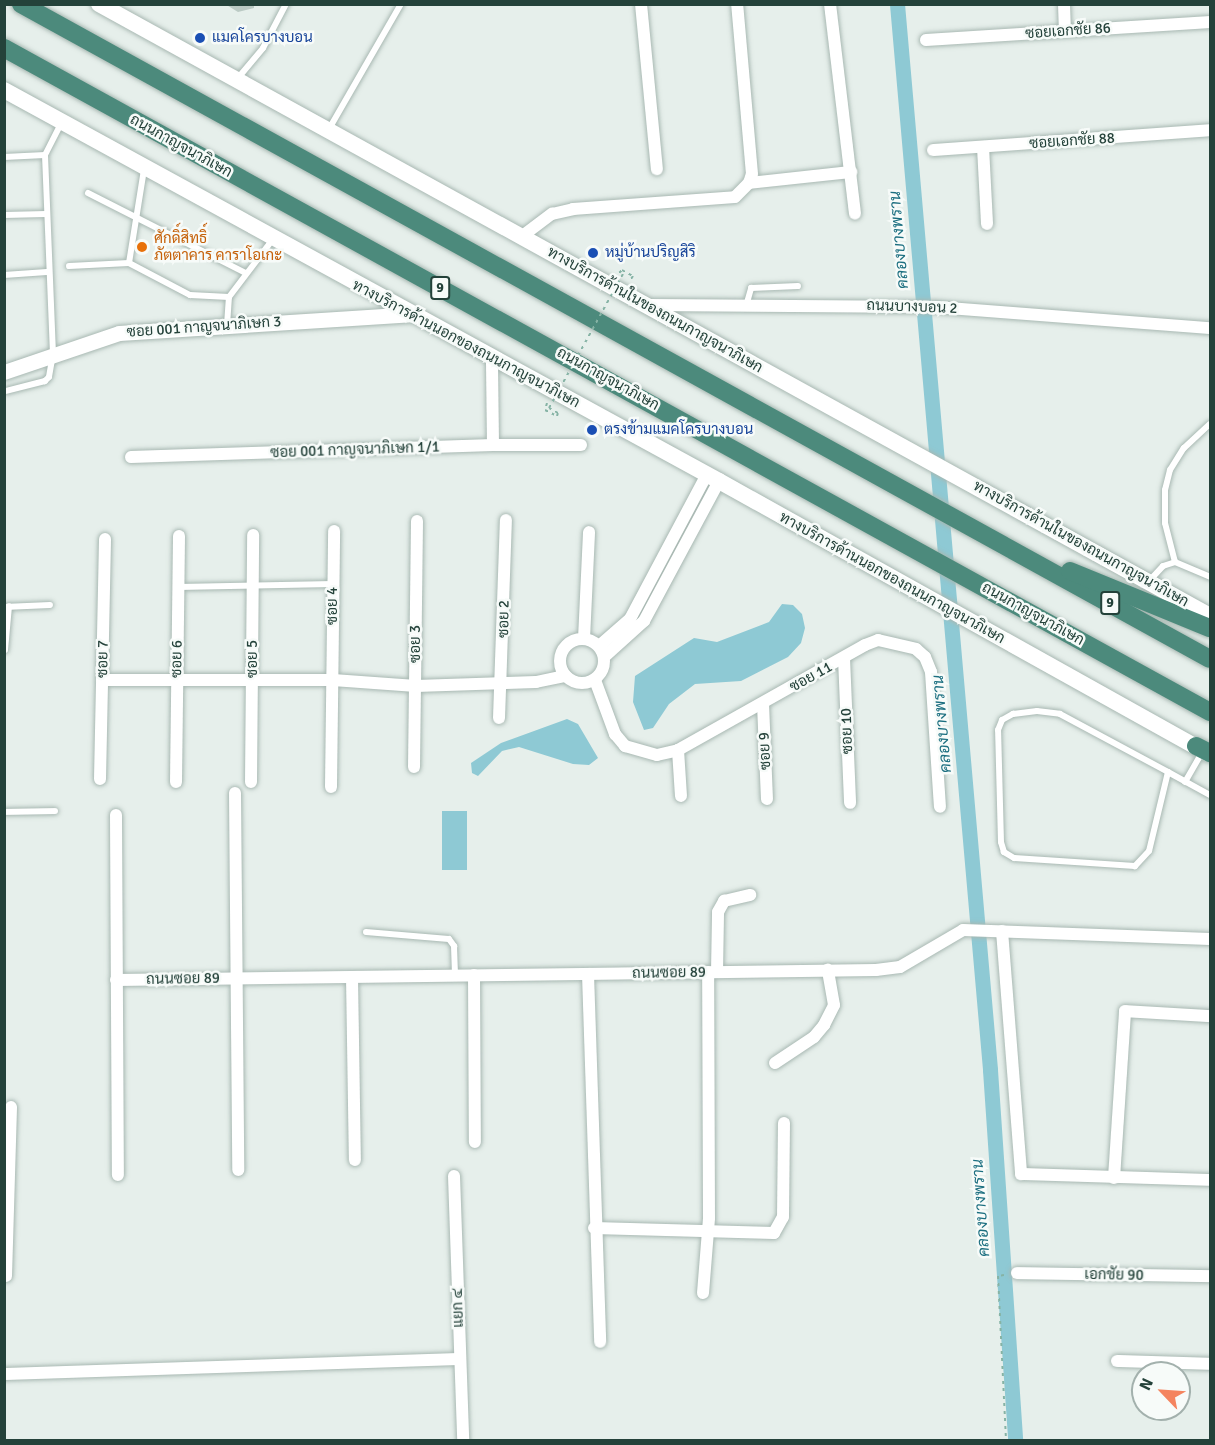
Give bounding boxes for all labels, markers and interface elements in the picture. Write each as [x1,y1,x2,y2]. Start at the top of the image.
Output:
street label: ซอยเอกชัย 86 [1025,19,1111,43]
place label: แมคโครบางบอน [212,29,313,47]
marker: แมคโครบางบอน [193,31,207,45]
street label: ถนนกาญจนาภิเษก [127,110,235,182]
street label: ซอยเอกชัย 88 [1029,129,1115,153]
water label: คลองบางพราน [885,190,913,290]
place label: ศักดิ์สิทธิ์ ภัตตาคาร คาราโอเกะ [154,229,282,264]
marker: ศักดิ์สิทธิ์ ภัตตาคาร คาราโอเกะ [135,240,149,254]
street label: ทางบริการด้านในของถนนกาญจนาภิเษก [544,243,766,377]
place label: หมู่บ้านปริญสิริ [605,244,696,262]
marker: หมู่บ้านปริญสิริ [586,246,600,260]
street label: ทางบริการด้านนอกของถนนกาญจนาภิเษก [349,276,583,412]
road number: 9 [430,277,450,299]
street label: ถนนบางบอน 2 [866,296,958,318]
street label: ซอย 001 กาญจนาภิเษก 3 [126,313,282,341]
street label: ถนนกาญจนาภิเษก [554,343,662,415]
place label: ตรงข้ามแมคโครบางบอน [604,421,753,439]
marker: ตรงข้ามแมคโครบางบอน [585,423,599,437]
street label: ซอย 001 กาญจนาภิเษก 1/1 [270,438,440,462]
street label: ทางบริการด้านในของถนนกาญจนาภิเษก [970,477,1192,611]
street label: ทางบริการด้านนอกของถนนกาญจนาภิเษก [776,508,1008,648]
street label: ถนนกาญจนาภิเษก [979,578,1087,650]
street label: ซอย 4 [324,587,342,625]
road number: 9 [1100,592,1120,614]
street label: ซอย 2 [495,600,513,638]
street label: ซอย 3 [407,625,425,663]
street label: ซอย 7 [94,640,112,678]
street label: ซอย 6 [168,640,186,678]
street label: ซอย 5 [244,640,262,678]
street label: ซอย 11 [786,658,836,696]
water label: คลองบางพราน [928,674,956,774]
street label: ซอย 10 [837,708,857,754]
street label: ซอย 9 [755,732,775,770]
street label: ถนนซอย 89 [632,963,706,983]
street label: ถนนซอย 89 [146,969,220,989]
water label: คลองบางพราน [968,1158,994,1258]
street label: เอกชัย 90 [1084,1265,1144,1285]
street label: แยก ๔ [448,1288,468,1328]
north arrow [1131,1361,1191,1421]
text: N [1135,1375,1158,1394]

